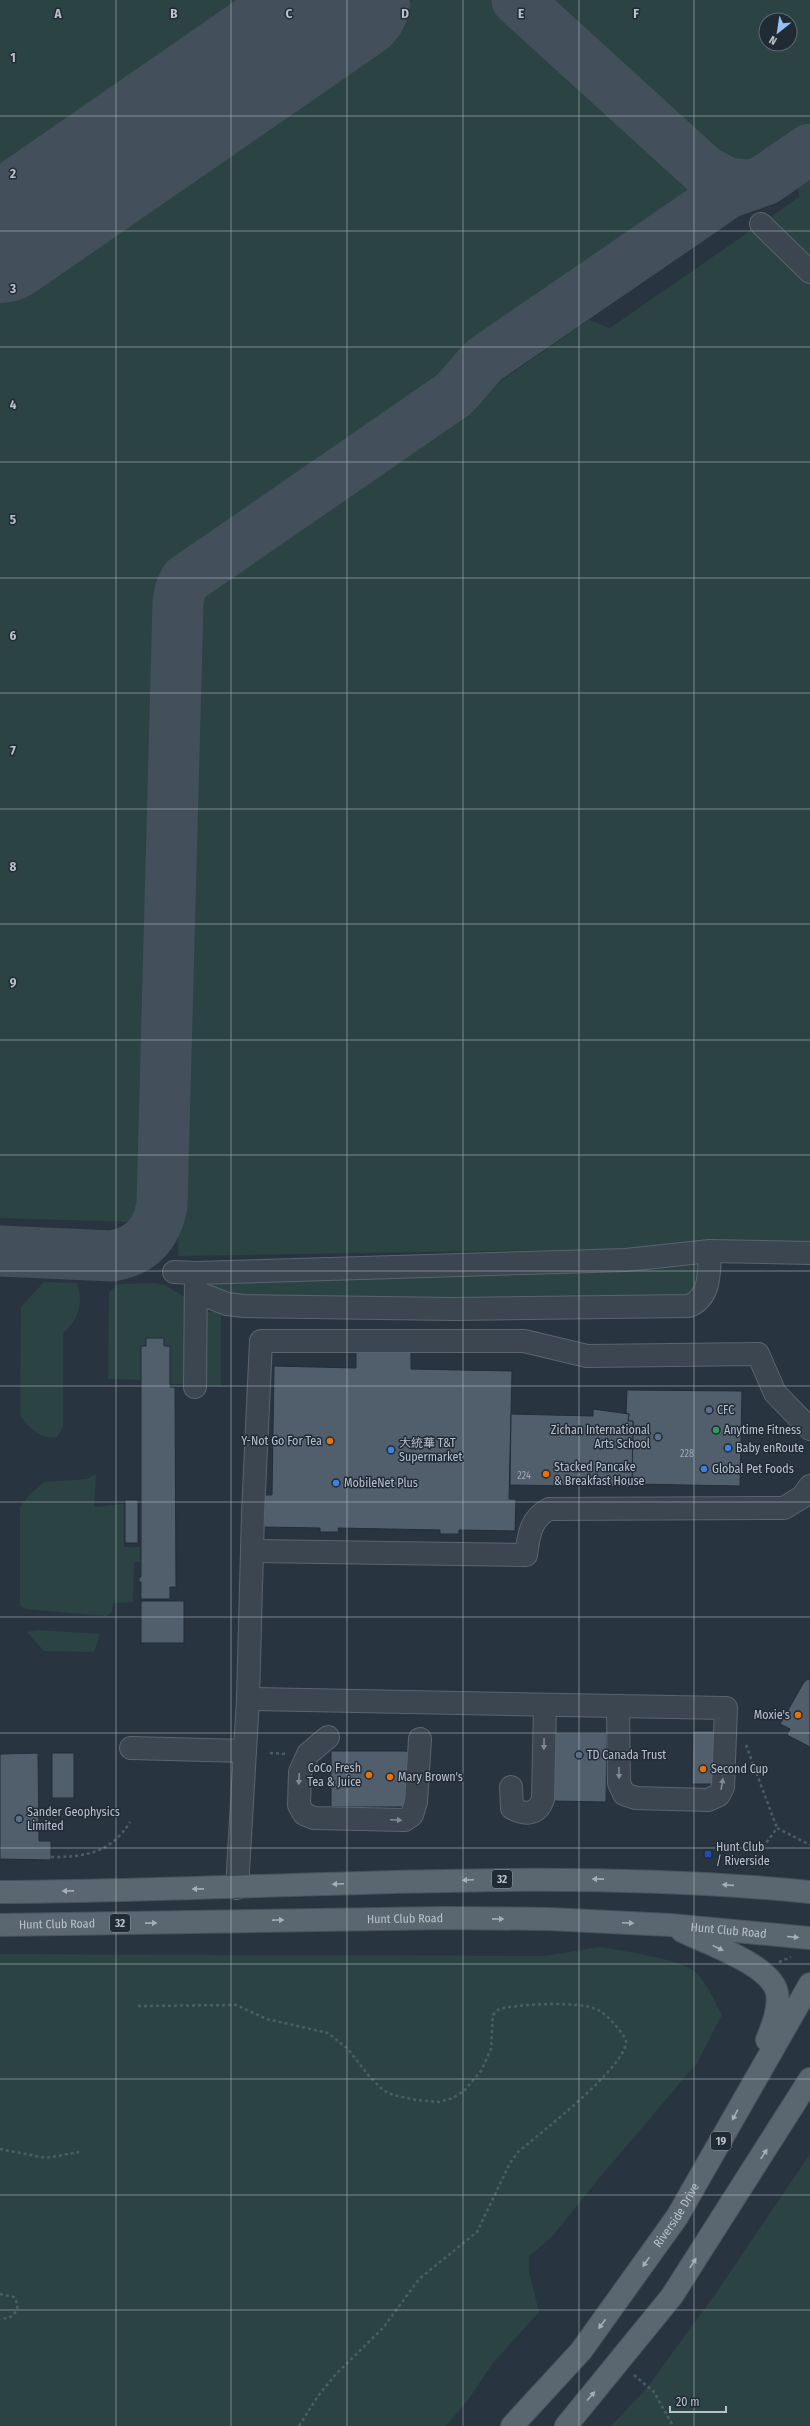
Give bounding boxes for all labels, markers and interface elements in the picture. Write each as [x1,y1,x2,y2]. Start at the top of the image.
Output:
text: A [53,6,62,21]
text: B [170,6,178,21]
text: C [286,6,293,21]
text: D [401,6,409,21]
text: E [518,6,524,21]
text: F [633,6,639,21]
north arrow [758,12,798,52]
text: N [767,33,779,48]
text: 1 [10,50,16,65]
text: 2 [9,166,16,181]
text: 3 [9,281,16,296]
text: 4 [10,397,17,412]
text: 5 [10,512,16,527]
text: 6 [10,628,17,643]
text: 7 [10,743,16,758]
text: 8 [10,859,17,874]
text: 9 [10,975,17,990]
place label: CFC [717,1403,734,1417]
marker: CFC [704,1405,714,1415]
place label: Zichan International Arts School [551,1423,650,1451]
place label: Anytime Fitness [724,1423,801,1437]
marker: Anytime Fitness [711,1425,721,1435]
marker: Zichan International Arts School [653,1432,663,1442]
place label: Y-Not Go For Tea [241,1434,322,1448]
marker: Y-Not Go For Tea [325,1436,335,1446]
place label: 大統華 T&T Supermarket [399,1436,462,1464]
place label: Baby enRoute [736,1441,804,1455]
marker: Baby enRoute [723,1443,733,1453]
marker: 大統華 T&T Supermarket [386,1445,396,1455]
house number: 228 [680,1448,694,1460]
place label: Stacked Pancake & Breakfast House [554,1460,645,1488]
place label: Global Pet Foods [712,1462,794,1476]
marker: Global Pet Foods [699,1464,709,1474]
marker: Stacked Pancake & Breakfast House [541,1469,551,1479]
house number: 224 [517,1470,531,1482]
place label: MobileNet Plus [344,1476,418,1490]
marker: MobileNet Plus [331,1478,341,1488]
place label: Moxie's [754,1708,790,1722]
marker: Moxie's [793,1710,803,1720]
one-way arrow [541,1738,547,1751]
place label: TD Canada Trust [587,1748,666,1762]
marker: TD Canada Trust [574,1750,584,1760]
place label: CoCo Fresh Tea & Juice [307,1761,361,1789]
place label: Second Cup [711,1762,768,1776]
marker: Second Cup [698,1764,708,1774]
one-way arrow [616,1767,622,1780]
marker: CoCo Fresh Tea & Juice [364,1770,374,1780]
place label: Mary Brown's [398,1770,463,1784]
marker: Mary Brown's [385,1772,395,1782]
one-way arrow [296,1773,303,1785]
one-way arrow [719,1778,725,1791]
place label: Sander Geophysics Limited [27,1805,120,1833]
marker: Sander Geophysics Limited [14,1814,24,1824]
one-way arrow [390,1817,403,1823]
place label: Hunt Club / Riverside [716,1840,770,1868]
marker: Hunt Club / Riverside [703,1849,713,1859]
road number: 32 [492,1870,512,1888]
one-way arrow [462,1876,474,1883]
one-way arrow [591,1876,604,1882]
one-way arrow [332,1881,344,1888]
one-way arrow [722,1881,734,1888]
one-way arrow [191,1886,204,1892]
one-way arrow [61,1888,74,1894]
street label: Hunt Club Road [367,1911,443,1926]
road number: 32 [110,1914,130,1932]
one-way arrow [492,1916,505,1922]
street label: Hunt Club Road [19,1917,95,1932]
one-way arrow [272,1917,284,1924]
one-way arrow [145,1919,157,1926]
one-way arrow [622,1920,635,1926]
street label: Hunt Club Road [690,1920,767,1941]
one-way arrow [787,1933,799,1940]
one-way arrow [713,1945,724,1951]
one-way arrow [732,2109,738,2121]
road number: 19 [711,2132,731,2150]
one-way arrow [760,2149,768,2159]
street label: Riverside Drive [651,2180,702,2250]
one-way arrow [642,2257,650,2267]
one-way arrow [690,2258,697,2269]
one-way arrow [598,2319,606,2329]
scale bar [670,2388,726,2414]
one-way arrow [586,2391,595,2402]
text: 20 m [676,2395,700,2409]

